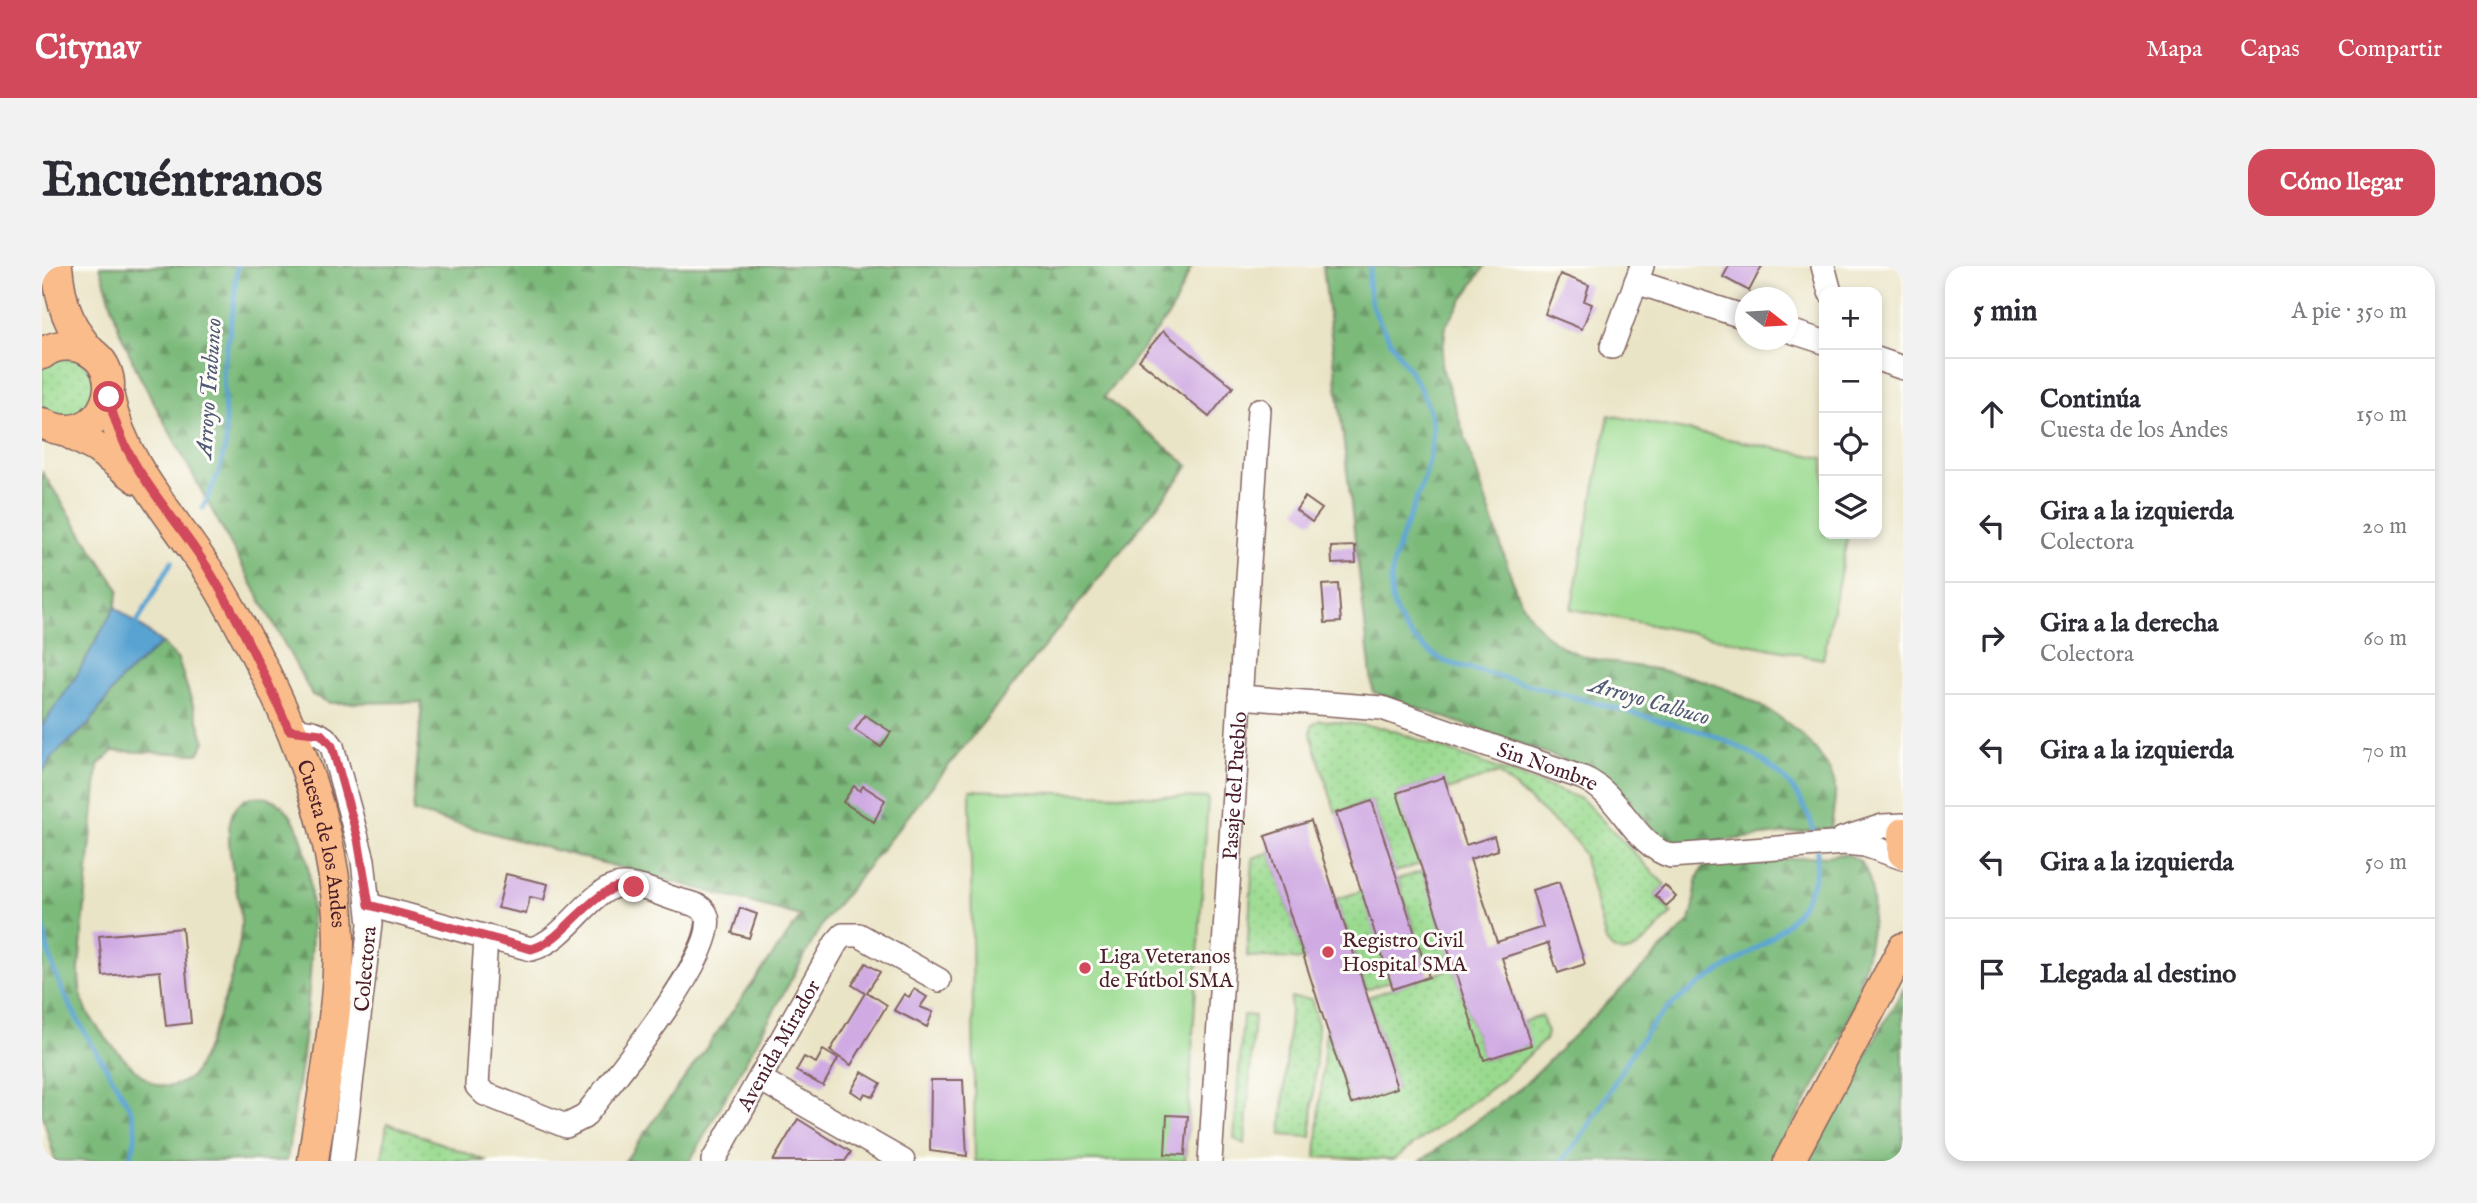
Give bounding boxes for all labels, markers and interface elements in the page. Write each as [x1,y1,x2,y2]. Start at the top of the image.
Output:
text: Citynav [35,28,141,70]
text: Mapa [2146,34,2202,65]
text: Capas [2240,34,2300,65]
text: Compartir [2338,34,2442,65]
button: Cómo llegar [2248,149,2435,216]
text: Encuéntranos [42,151,323,213]
north arrow [1735,287,1798,350]
map controls [1819,287,1882,539]
button: + [1819,287,1882,350]
text: 5 min [1973,293,2038,331]
text: A pie · 350 m [2291,297,2407,326]
water label: Arroyo Trabunco [190,317,229,461]
button: − [1819,350,1882,413]
route start [93,381,124,412]
text: Continúa [2040,383,2141,416]
icon: ahead [1973,395,2011,433]
text: 150 m [2356,400,2407,429]
button: locate [1819,413,1882,476]
text: Cuesta de los Andes [2040,416,2228,445]
button: layers [1819,476,1882,539]
text: Gira a la izquierda [2040,495,2234,528]
icon: left [1973,507,2011,545]
text: 20 m [2362,512,2407,541]
text: Colectora [2040,528,2134,557]
text: Gira a la derecha [2040,607,2219,640]
icon: right [1973,619,2011,657]
text: 60 m [2363,624,2407,653]
text: Colectora [2040,640,2134,669]
water label: Arroyo Calbuco [1584,670,1713,732]
street label: Pasaje del Pueblo [1218,711,1254,861]
icon: left [1973,731,2011,769]
text: Gira a la izquierda [2040,734,2234,767]
text: 70 m [2362,736,2407,765]
street label: Sin Nombre [1493,737,1603,798]
street label: Cuesta de los Andes [289,756,351,929]
icon: left [1973,843,2011,881]
text: Gira a la izquierda [2040,846,2234,879]
text: 50 m [2365,848,2407,877]
route end [618,871,649,902]
street label: Colectora [349,924,384,1013]
place label: Registro Civil Hospital SMA [1342,928,1467,979]
place label: Liga Veteranos de Fútbol SMA [1099,944,1234,995]
marker: Registro Civil Hospital SMA [1320,944,1336,960]
icon: arrive [1973,955,2011,993]
text: Llegada al destino [2040,958,2236,991]
marker: Liga Veteranos de Fútbol SMA [1077,960,1093,976]
street label: Avenida Mirador [731,975,828,1117]

